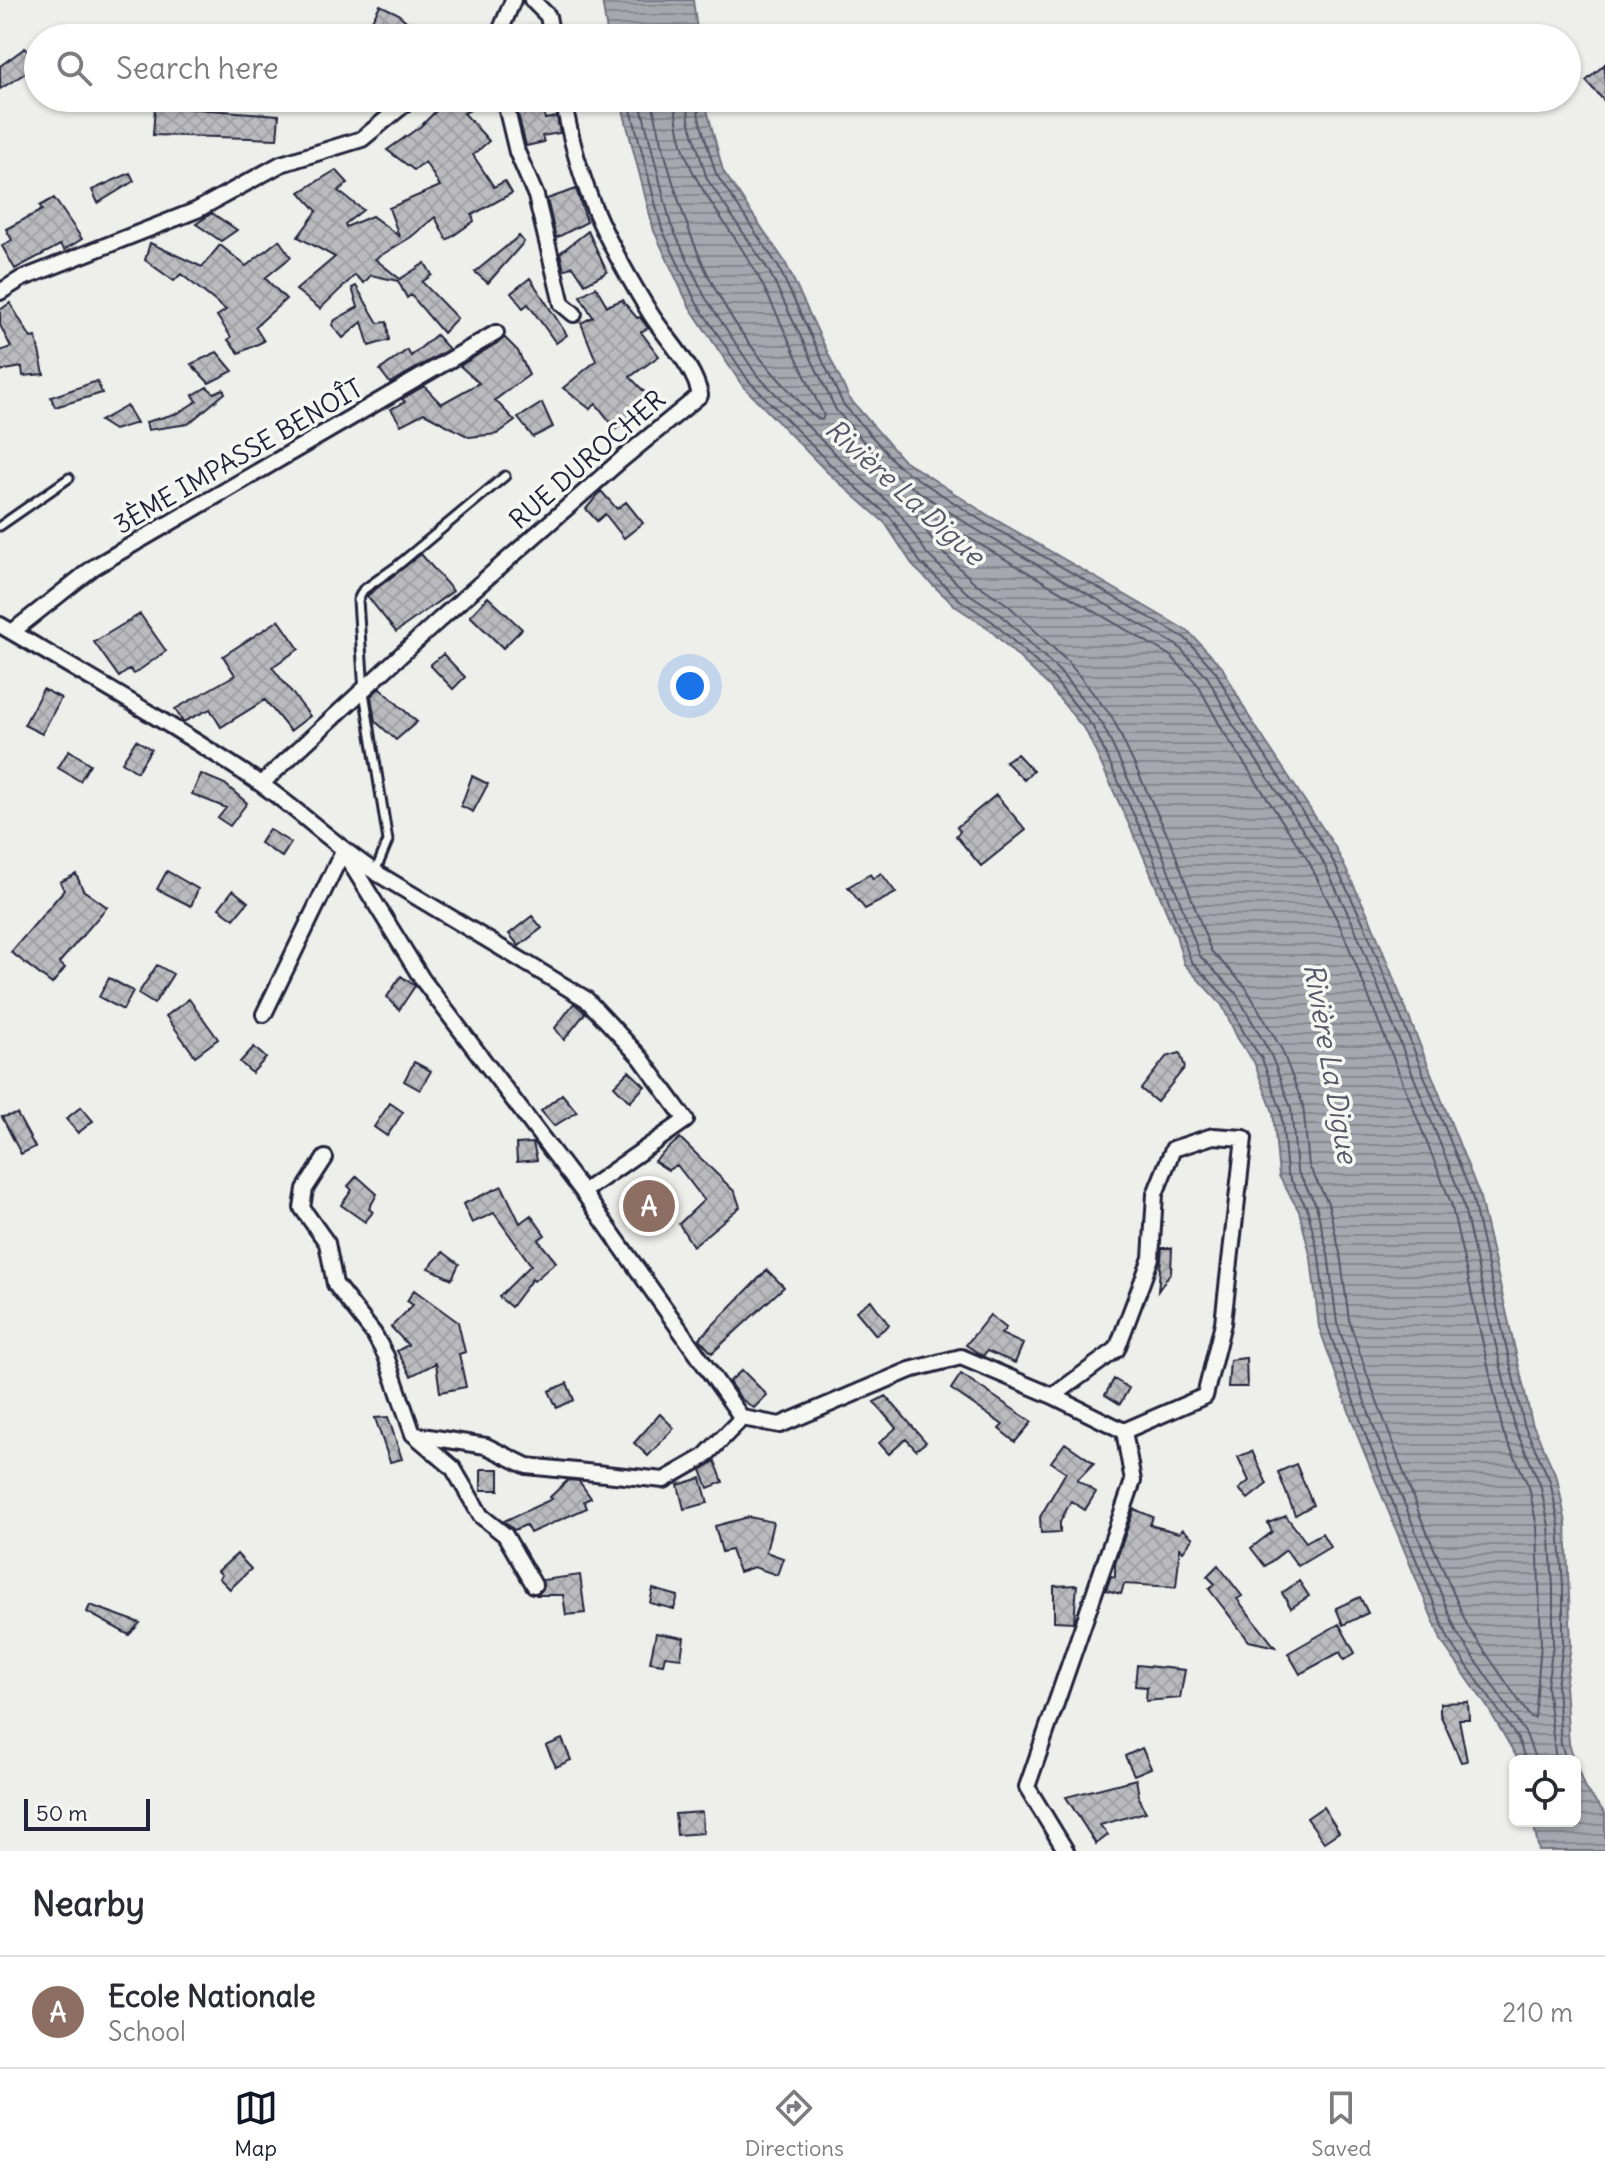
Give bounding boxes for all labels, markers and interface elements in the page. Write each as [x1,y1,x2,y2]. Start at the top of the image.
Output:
search box [24,24,1581,112]
icon: search [52,46,96,90]
text: Search here [116,49,279,87]
street label: 3ÈME IMPASSE BENOÎT [107,370,368,541]
street label: RUE DUROCHER [502,382,672,536]
water label: Rivière La Digue [818,411,994,574]
your location [670,666,710,706]
water label: Rivière La Digue [1296,960,1367,1168]
pin: A [623,1176,675,1236]
map controls [1509,1755,1581,1827]
button: locate [1509,1755,1581,1827]
scale bar [24,1795,150,1831]
text: 50 m [36,1799,88,1827]
text: Nearby [32,1882,145,1925]
text: Ecole Nationale [108,1977,316,2015]
text: A [50,1996,66,2029]
text: 210 m [1502,1996,1573,2029]
text: School [108,2015,186,2048]
tab: Map [234,2086,278,2162]
tab: Directions [745,2086,844,2162]
tab: Saved [1311,2086,1371,2162]

